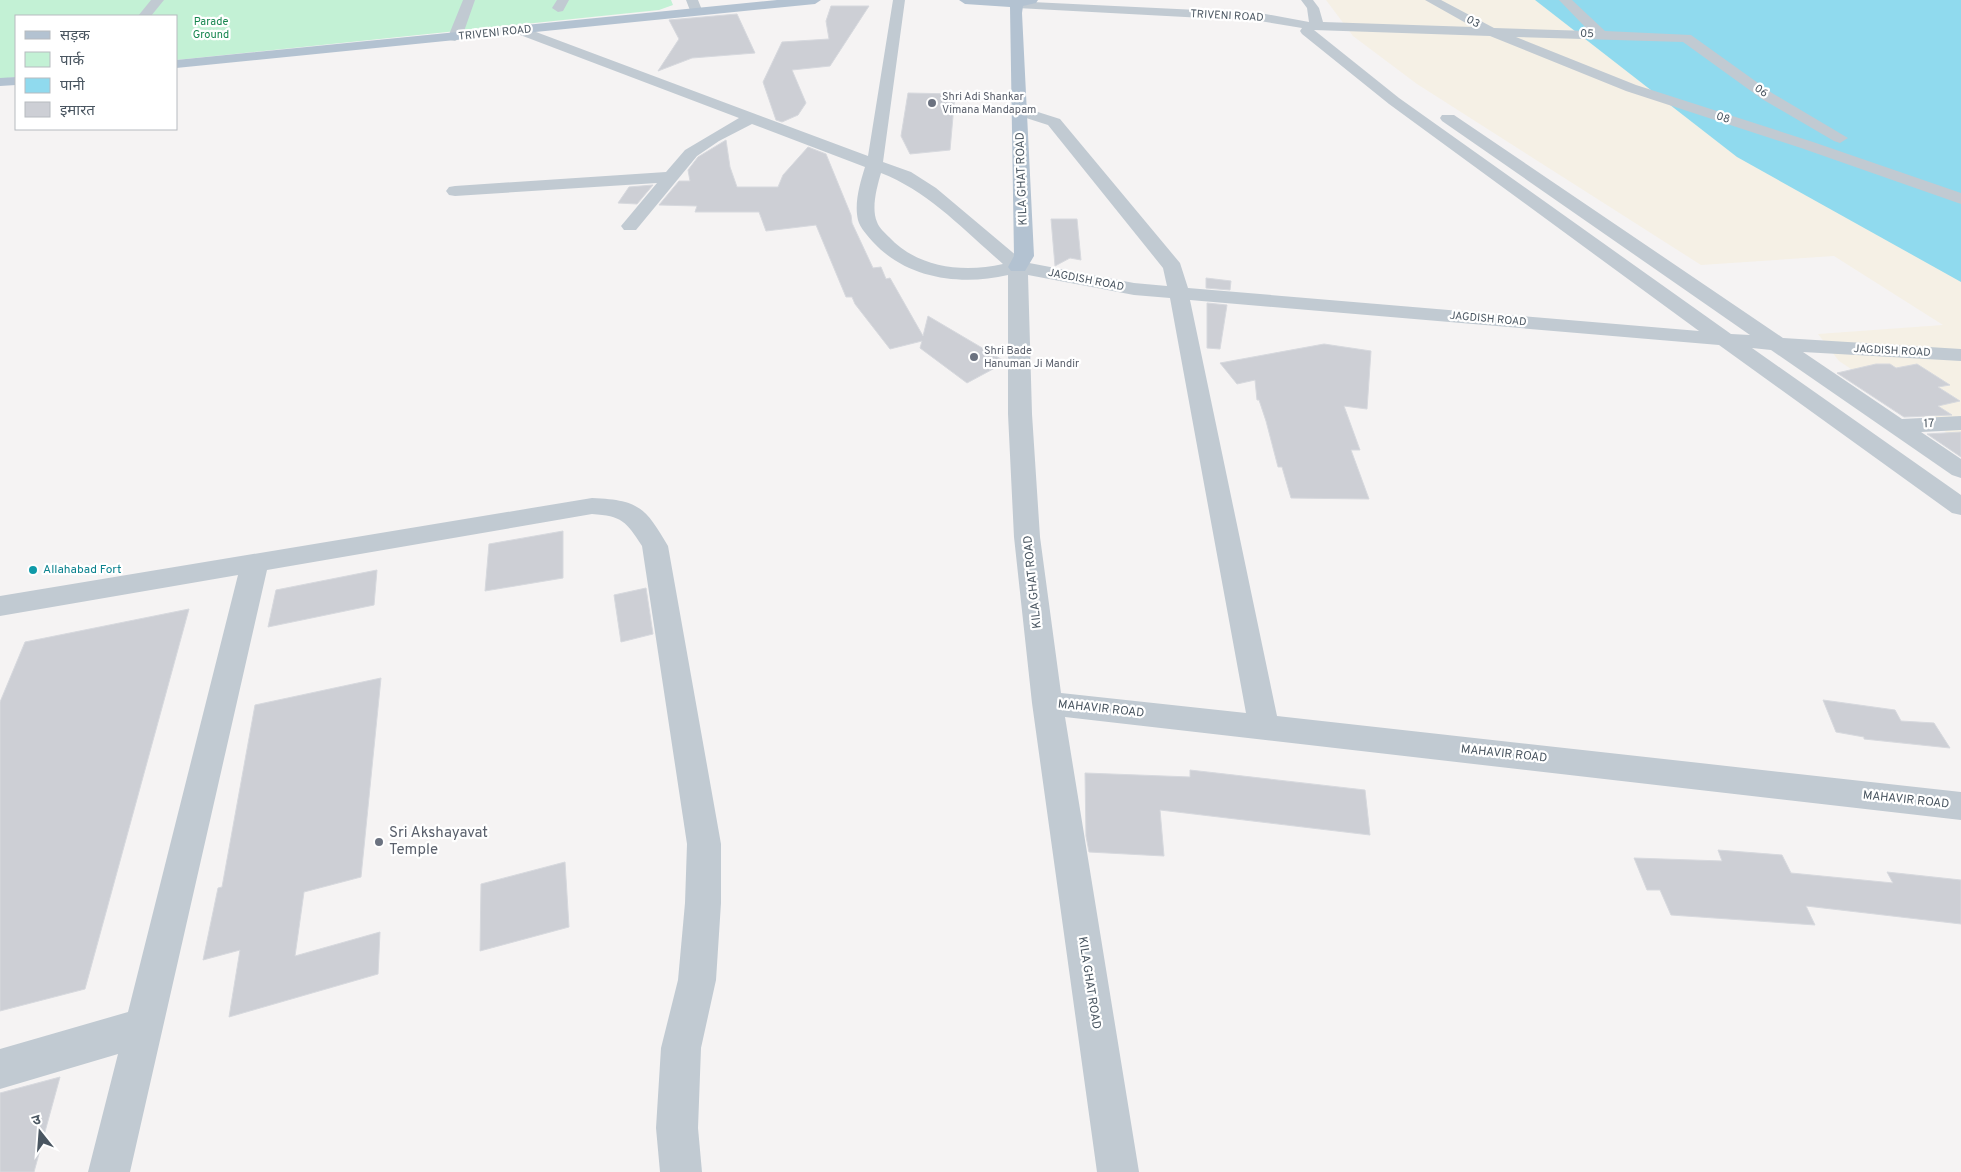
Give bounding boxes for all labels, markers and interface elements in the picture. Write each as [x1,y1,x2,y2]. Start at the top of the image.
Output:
street label: TRIVENI ROAD [1190,7,1264,25]
street label: 03 [1464,13,1482,31]
legend [15,15,178,130]
park label: Parade Ground [193,15,229,42]
street label: TRIVENI ROAD [458,22,532,44]
text: सड़क [60,27,90,46]
street label: 05 [1580,27,1594,41]
text: पार्क [60,51,84,71]
text: पानी [60,77,86,96]
street label: 06 [1751,81,1771,101]
place label: Shri Adi Shankar Vimana Mandapam [942,90,1036,117]
marker: Shri Adi Shankar Vimana Mandapam [926,97,938,109]
text: इमारत [60,102,95,121]
street label: 08 [1714,109,1732,127]
street label: KILA GHAT ROAD [1012,132,1032,226]
street label: JAGDISH ROAD [1047,266,1125,294]
street label: JAGDISH ROAD [1449,309,1527,329]
street label: JAGDISH ROAD [1853,342,1931,360]
place label: Shri Bade Hanuman Ji Mandir [984,344,1080,371]
marker: Shri Bade Hanuman Ji Mandir [968,351,980,363]
street label: 17 [1923,416,1935,432]
street label: KILA GHAT ROAD [1020,535,1046,629]
place label: Allahabad Fort [43,562,122,578]
marker: Allahabad Fort [27,564,39,576]
street label: MAHAVIR ROAD [1057,697,1145,721]
street label: MAHAVIR ROAD [1460,742,1548,766]
street label: MAHAVIR ROAD [1862,788,1950,812]
place label: Sri Akshayavat Temple [389,824,488,860]
marker: Sri Akshayavat Temple [373,836,385,848]
street label: KILA GHAT ROAD [1074,936,1104,1030]
north arrow [15,1107,65,1157]
text: उ [30,1111,44,1130]

